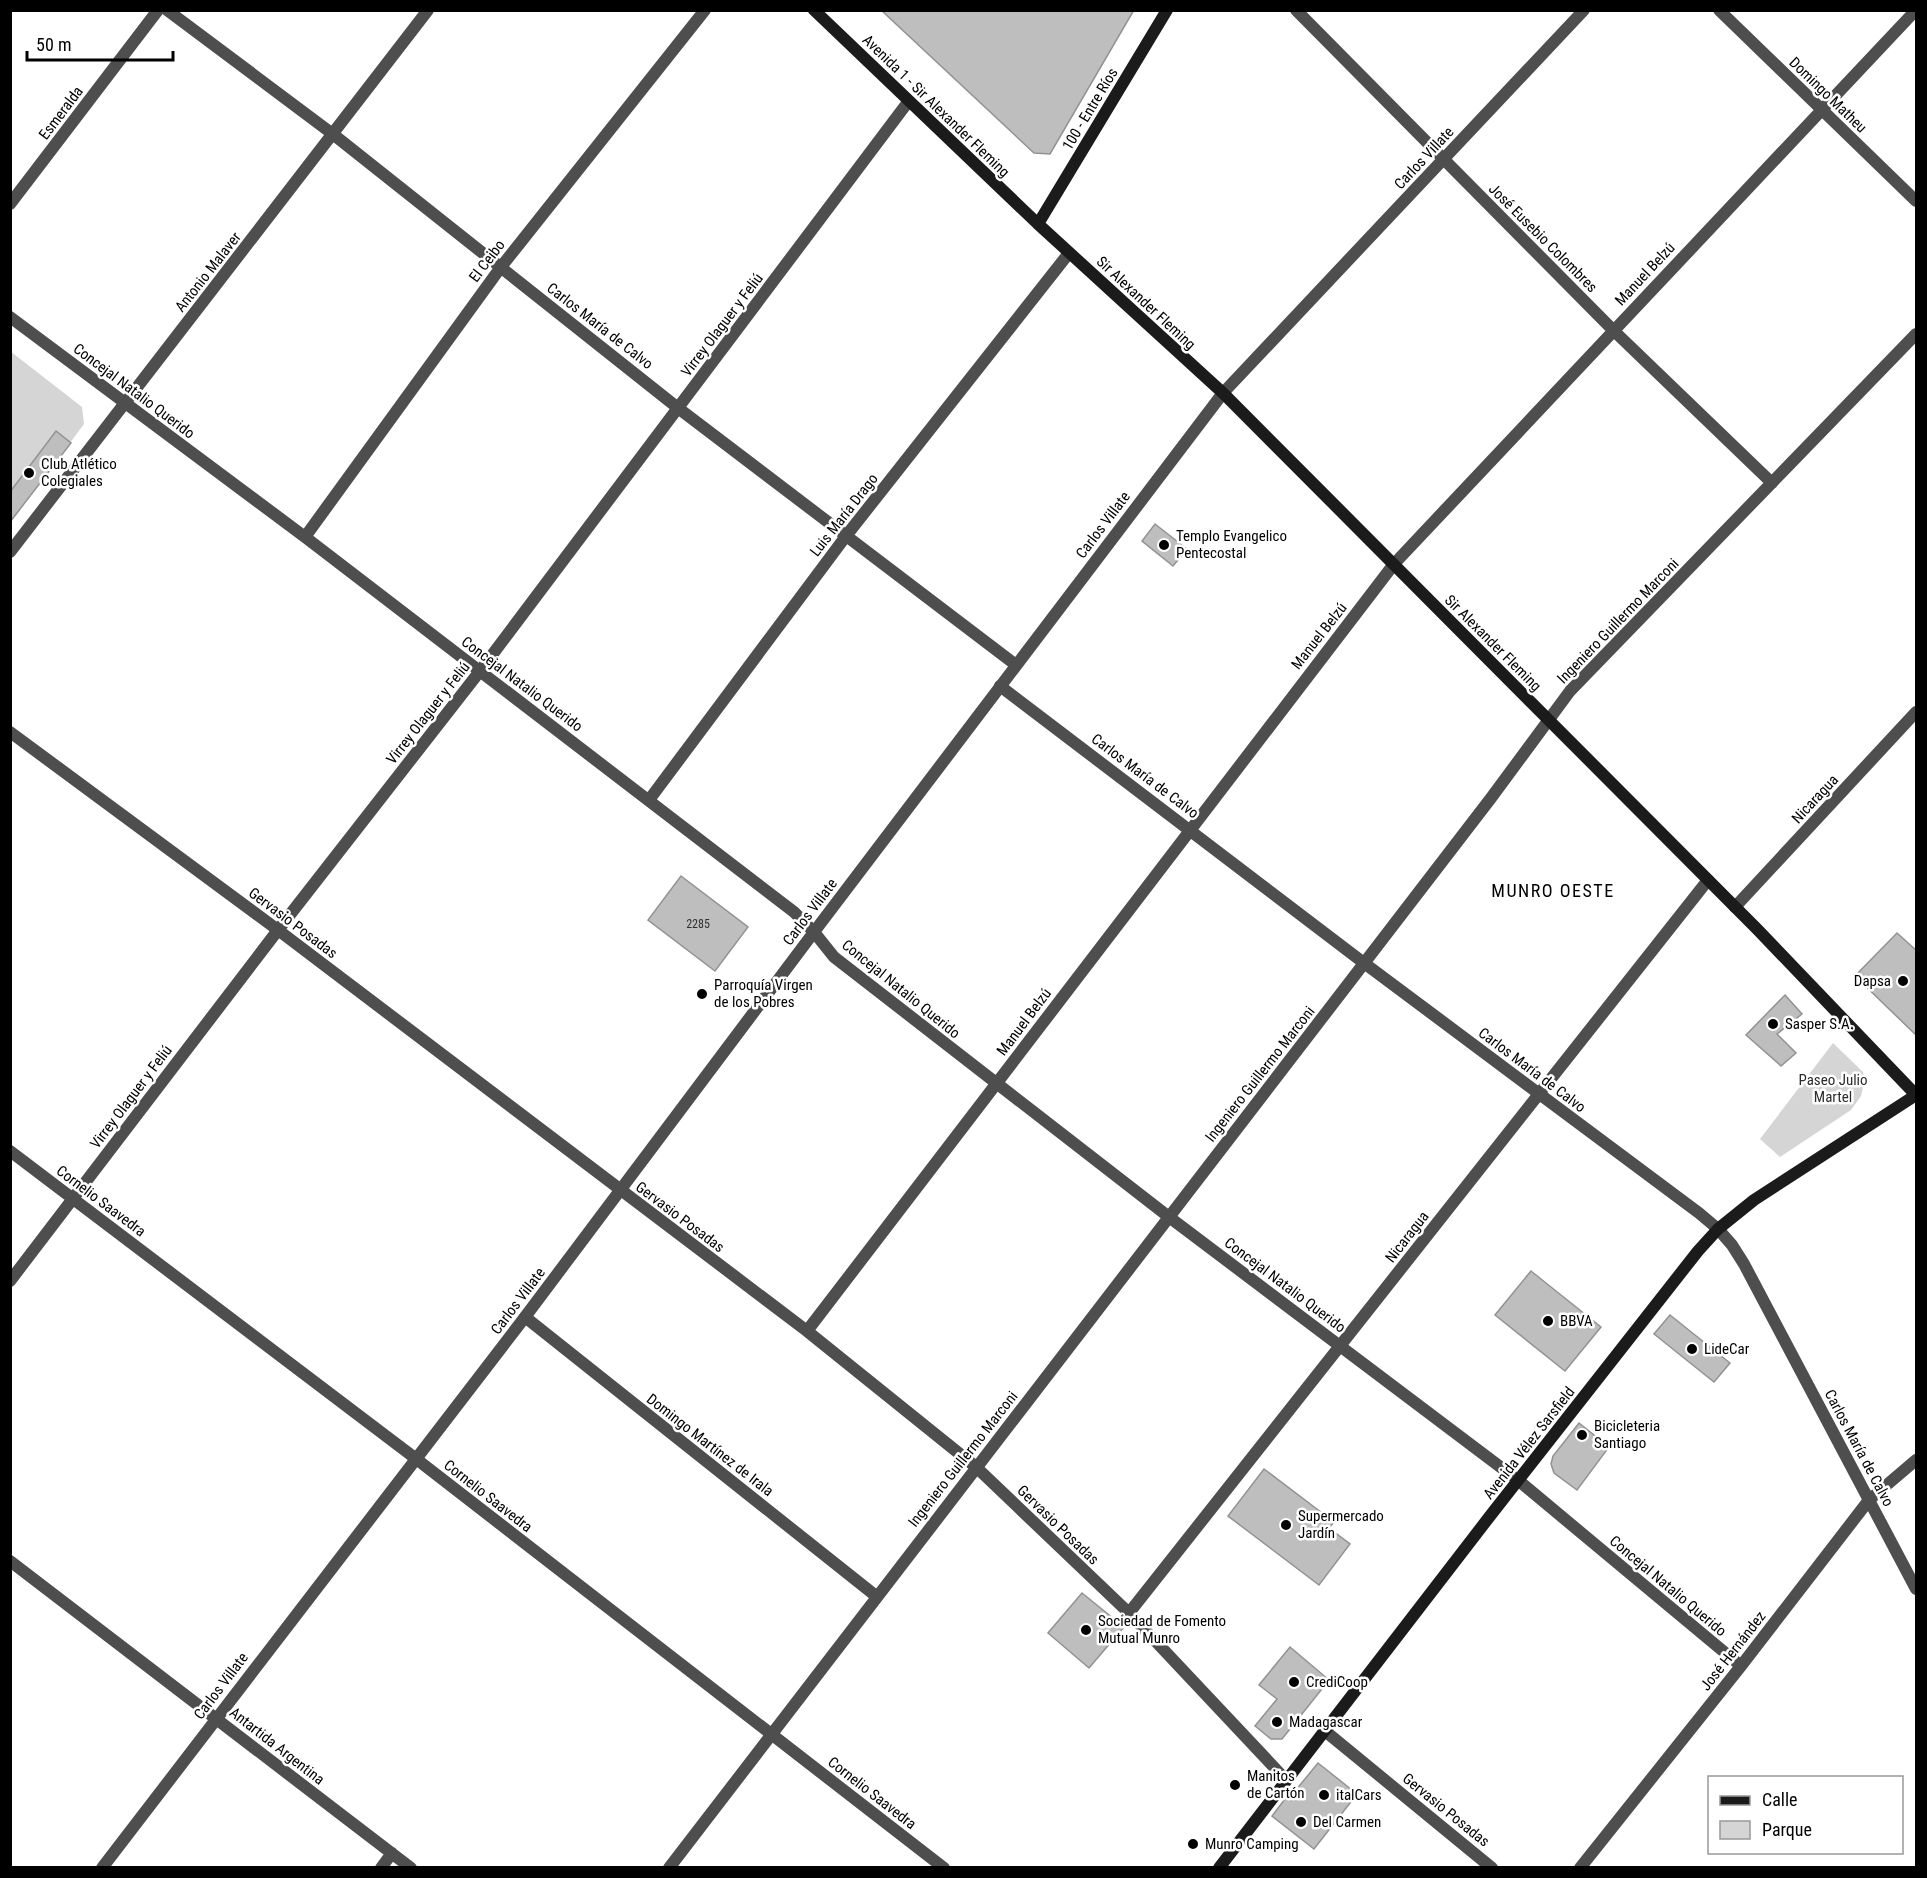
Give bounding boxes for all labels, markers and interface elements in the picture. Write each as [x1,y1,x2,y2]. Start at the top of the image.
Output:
scale bar [27,24,172,62]
street label: Avenida 1 - Sir Alexander Fleming [859,31,1013,181]
text: 50 m [36,34,71,55]
street label: Domingo Matheu [1785,53,1871,137]
street label: 100 - Entre Ríos [1058,64,1122,153]
street label: Esmeralda [35,83,87,143]
street label: Carlos Villate [1391,123,1457,193]
street label: José Eusebio Colombres [1485,180,1601,296]
street label: Antonio Malaver [171,228,245,316]
street label: El Ceibo [465,236,509,286]
street label: Manuel Belzú [1611,239,1679,309]
street label: Sir Alexander Fleming [1093,252,1199,354]
street label: Virrey Olaguer y Feliú [677,270,767,380]
street label: Carlos María de Calvo [543,279,657,373]
street label: Concejal Natalio Querido [70,340,198,442]
place label: Club Atlético Colegiales [41,455,117,490]
marker: Club Atlético Colegiales [22,466,36,480]
street label: Luis María Drago [806,470,882,560]
street label: Carlos Villate [1072,488,1134,562]
place label: Templo Evangelico Pentecostal [1176,527,1287,562]
marker: Templo Evangelico Pentecostal [1157,538,1171,552]
street label: Ingeniero Guillermo Marconi [1554,555,1682,687]
street label: Sir Alexander Fleming [1441,591,1545,695]
street label: Manuel Belzú [1287,599,1351,673]
street label: Concejal Natalio Querido [458,633,586,735]
street label: Virrey Olaguer y Feliú [383,658,473,768]
street label: Carlos María de Calvo [1088,730,1202,822]
street label: Nicaragua [1788,771,1842,827]
street label: Carlos Villate [779,875,841,949]
district label: MUNRO OESTE [1491,880,1615,901]
street label: Gervasio Posadas [245,884,341,962]
house number: 2285 [686,917,710,931]
street label: Concejal Natalio Querido [838,936,964,1042]
place label: Dapsa [1854,972,1891,990]
marker: Dapsa [1896,974,1910,988]
place label: Parroquía Virgen de los Pobres [714,976,813,1011]
street label: Manuel Belzú [993,985,1055,1059]
marker: Parroquía Virgen de los Pobres [695,987,709,1001]
street label: Ingeniero Guillermo Marconi [1202,1003,1318,1145]
place label: Sasper S.A. [1785,1015,1854,1033]
marker: Sasper S.A. [1766,1017,1780,1031]
street label: Carlos María de Calvo [1475,1024,1589,1116]
street label: Virrey Olaguer y Feliú [86,1042,176,1152]
park label: Paseo Julio Martel [1798,1071,1868,1106]
street label: Cornelio Saavedra [53,1162,149,1240]
street label: Gervasio Posadas [632,1178,728,1256]
street label: Nicaragua [1381,1208,1433,1266]
street label: Concejal Natalio Querido [1221,1234,1349,1336]
street label: Carlos Villate [487,1264,549,1338]
place label: BBVA [1560,1312,1593,1330]
marker: BBVA [1541,1314,1555,1328]
place label: LideCar [1704,1340,1750,1358]
marker: LideCar [1685,1342,1699,1356]
street label: Avenida Vélez Sarsfield [1480,1383,1578,1503]
street label: Carlos María de Calvo [1821,1387,1897,1509]
street label: Ingeniero Guillermo Marconi [905,1388,1021,1530]
street label: Domingo Martínez de Irala [643,1390,777,1500]
place label: Bicicleteria Santiago [1594,1417,1660,1452]
marker: Bicicleteria Santiago [1575,1428,1589,1442]
street label: Cornelio Saavedra [440,1456,536,1536]
street label: Gervasio Posadas [1013,1482,1103,1569]
place label: Supermercado Jardín [1298,1507,1384,1542]
marker: Supermercado Jardín [1279,1518,1293,1532]
street label: Concejal Natalio Querido [1606,1532,1730,1640]
street label: José Hernández [1696,1608,1770,1694]
place label: Sociedad de Fomento Mutual Munro [1098,1612,1226,1647]
marker: Sociedad de Fomento Mutual Munro [1079,1623,1093,1637]
street label: Carlos Villate [190,1649,252,1723]
place label: CrediCoop [1306,1673,1368,1691]
marker: CrediCoop [1287,1675,1301,1689]
street label: Antartida Argentina [226,1703,328,1789]
place label: Madagascar [1289,1713,1363,1731]
marker: Madagascar [1270,1715,1284,1729]
street label: Cornelio Saavedra [824,1753,920,1833]
place label: Manitos de Cartón [1247,1767,1305,1802]
street label: Gervasio Posadas [1399,1769,1493,1851]
legend [1708,1776,1903,1854]
marker: Manitos de Cartón [1228,1778,1242,1792]
place label: italCars [1336,1786,1382,1804]
marker: italCars [1317,1788,1331,1802]
text: Calle [1762,1789,1798,1810]
place label: Del Carmen [1313,1813,1381,1831]
marker: Del Carmen [1294,1815,1308,1829]
text: Parque [1762,1819,1812,1840]
place label: Munro Camping [1205,1835,1299,1853]
marker: Munro Camping [1186,1837,1200,1851]

